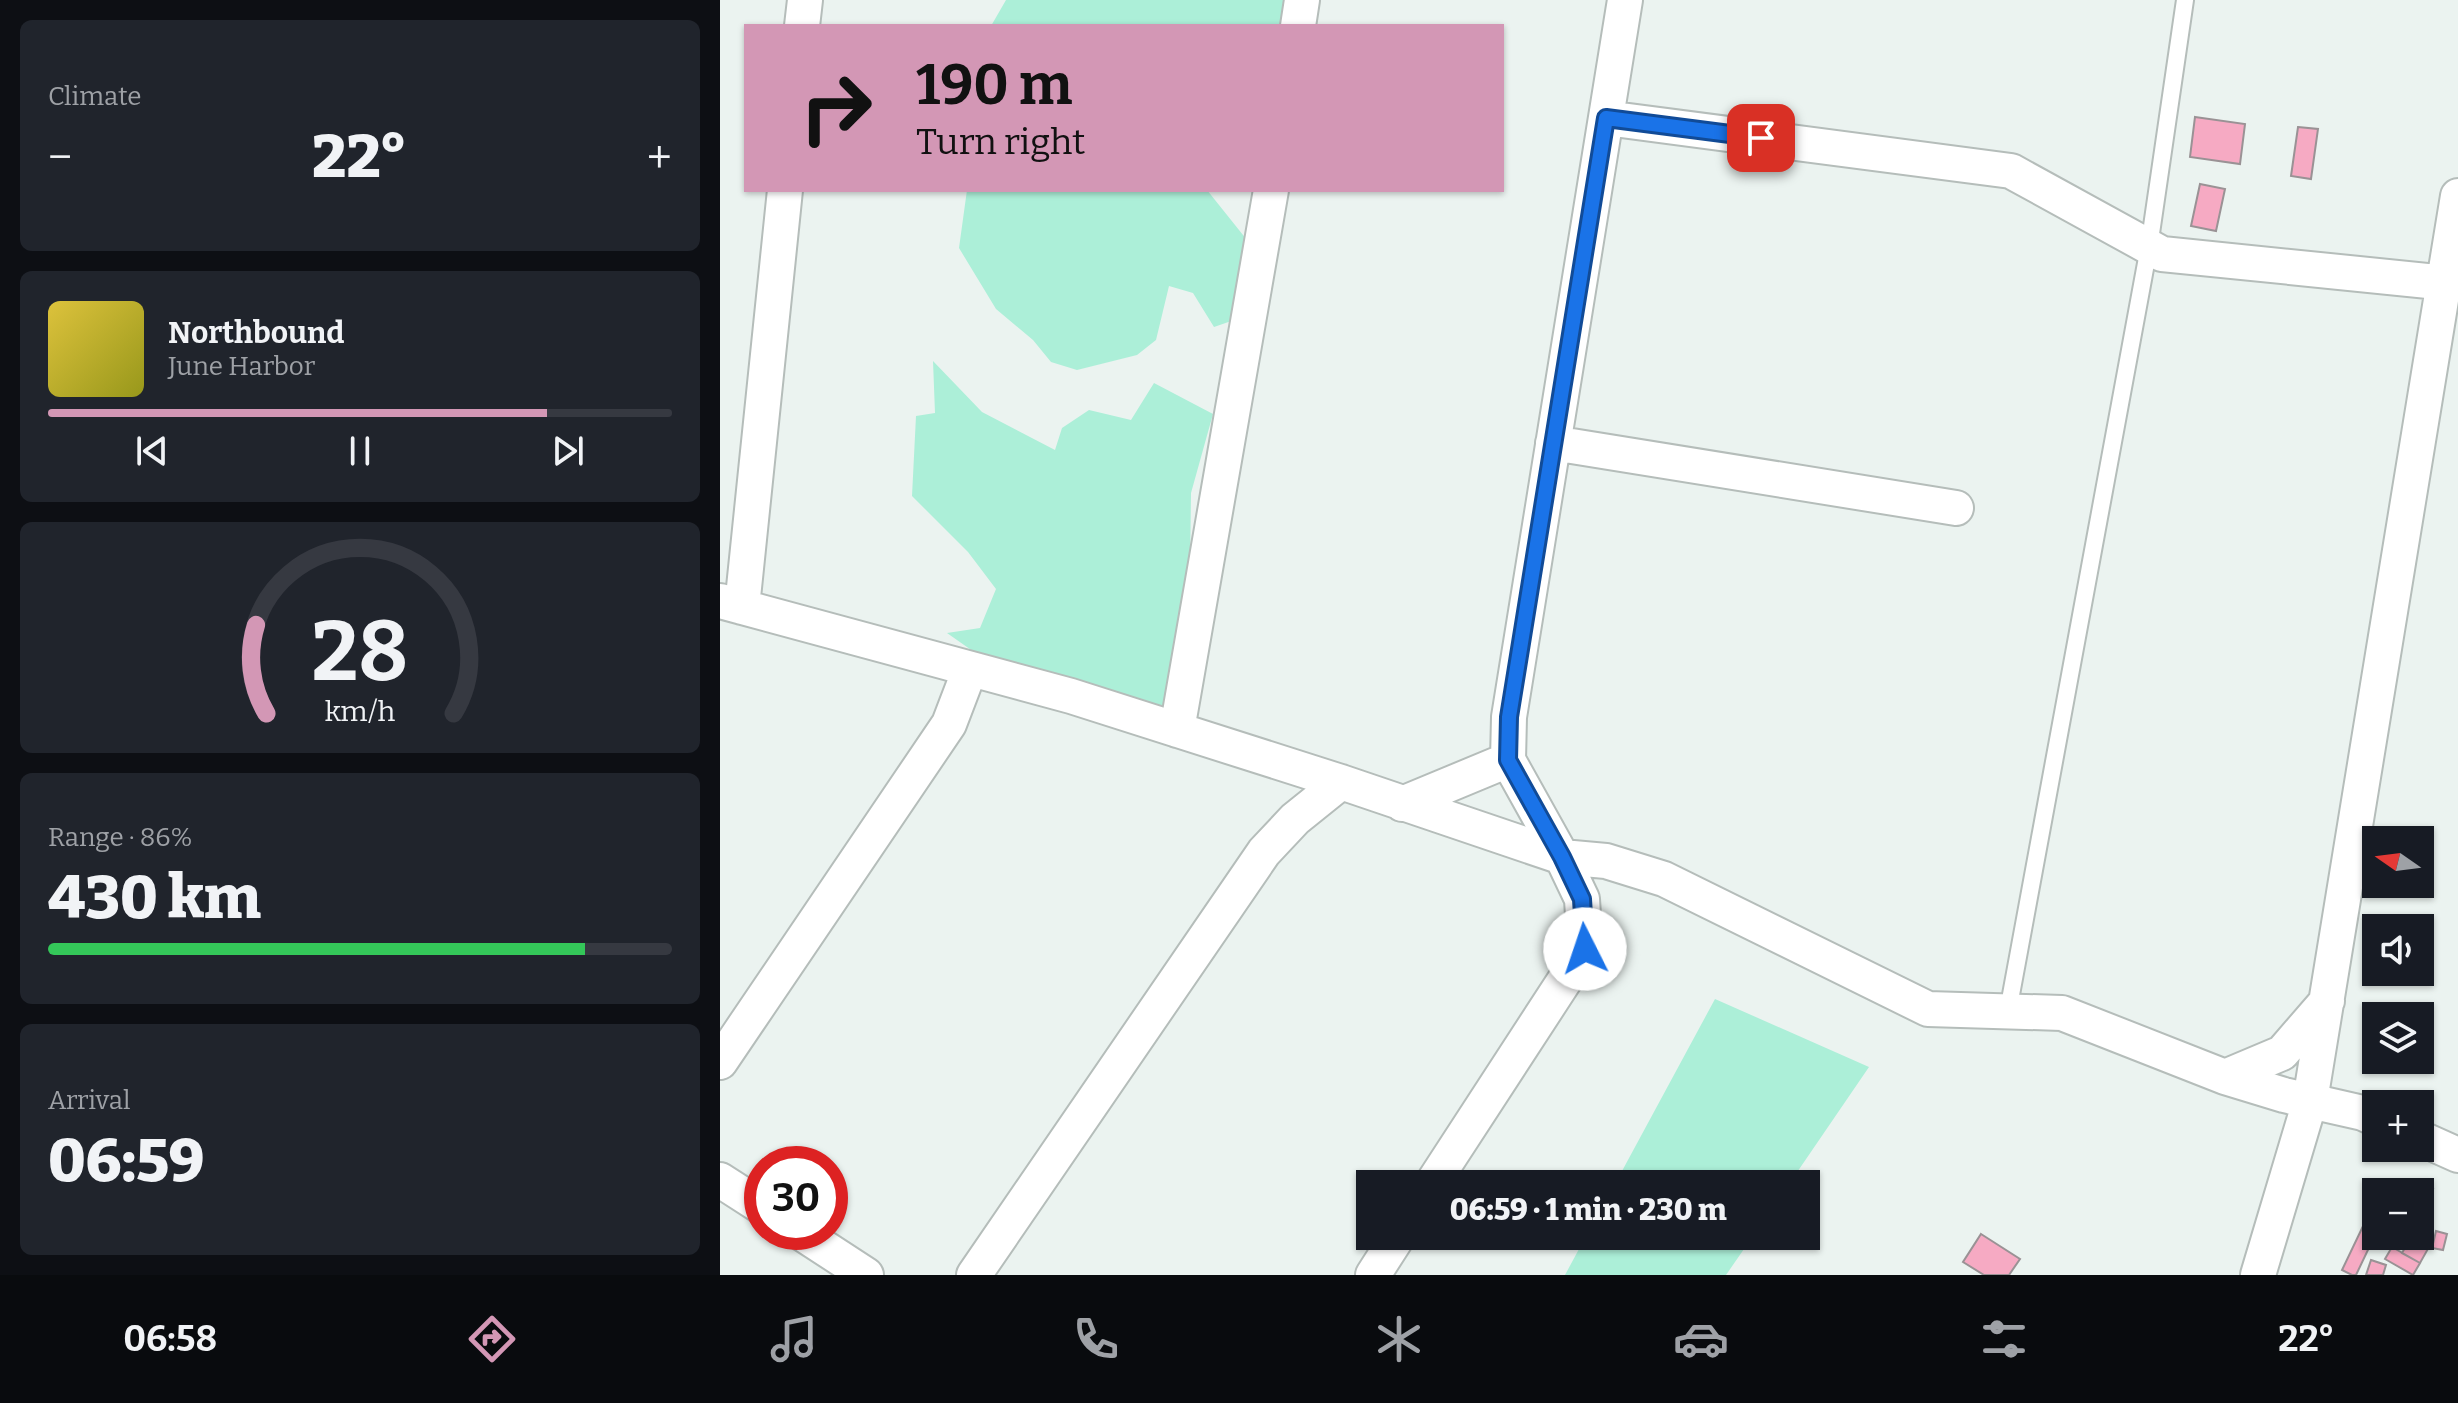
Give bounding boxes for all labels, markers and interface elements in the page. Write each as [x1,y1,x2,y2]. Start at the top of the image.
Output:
text: 190 m [916,52,1072,119]
icon: right [784,56,888,160]
text: Climate [48,81,142,112]
pin [1727,104,1795,172]
icon: arrive [1739,116,1783,160]
text: Turn right [916,120,1085,164]
text: 22° [312,121,407,193]
text: − [48,131,72,184]
text: + [647,131,672,184]
text: Northbound [168,315,344,351]
text: June Harbor [168,351,315,382]
icon: previous [130,429,174,473]
icon: pause [338,429,382,473]
icon: next [546,429,590,473]
text: 28 [312,601,408,701]
text: km/h [325,694,396,729]
text: Range · 86% [48,822,193,853]
north arrow [2362,826,2434,898]
map controls [2362,826,2434,1250]
text: 430 km [48,862,261,934]
position arrow [1543,907,1627,991]
button: sound [2362,914,2434,986]
button: layers [2362,1002,2434,1074]
text: Arrival [48,1085,130,1116]
button: + [2362,1090,2434,1162]
text: 06:59 [48,1125,204,1197]
speed limit sign: 30 [744,1146,848,1250]
button: − [2362,1178,2434,1250]
text: 06:59 · 1 min · 230 m [1450,1192,1726,1228]
icon: directions [464,1311,520,1367]
icon: music [766,1311,822,1367]
icon: phone [1068,1311,1124,1367]
icon: climate [1371,1311,1427,1367]
icon: car [1673,1311,1729,1367]
icon: filters [1976,1311,2032,1367]
text: 06:58 [123,1317,217,1361]
text: 22° [2278,1317,2335,1361]

